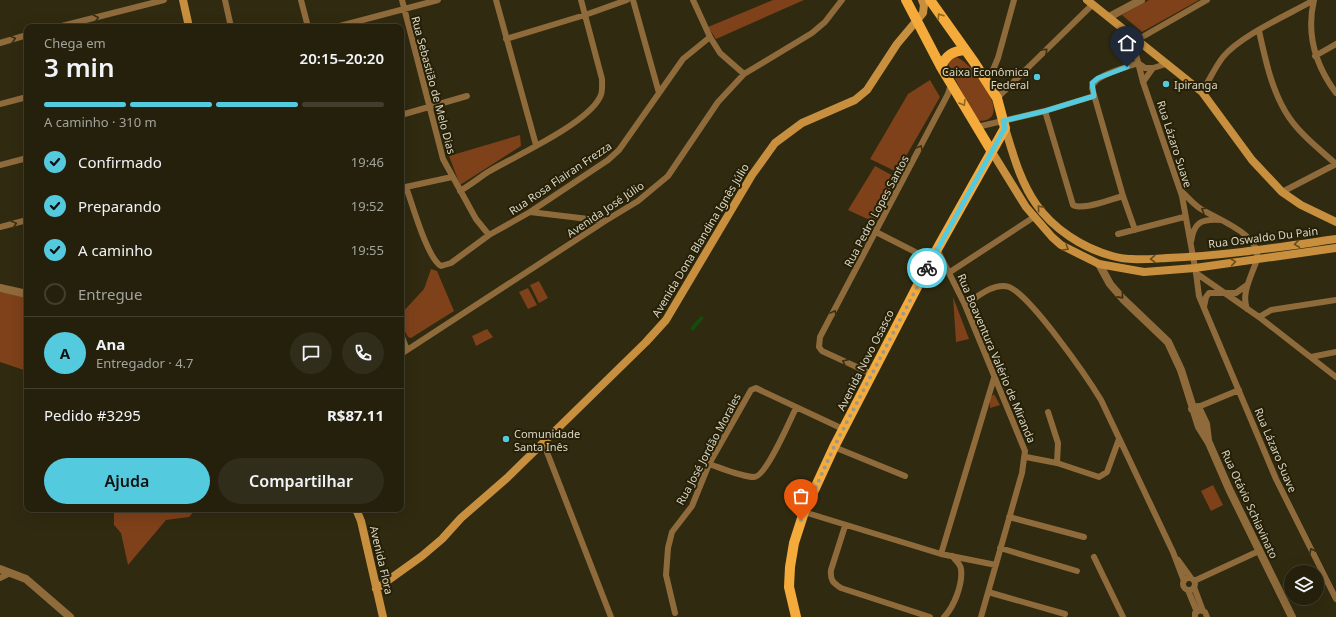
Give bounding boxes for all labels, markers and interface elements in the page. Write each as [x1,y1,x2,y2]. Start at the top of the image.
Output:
one-way arrow [938,13,945,20]
one-way arrow [93,14,99,22]
street label: Rua Sebastião de Melo Dias [408,14,460,156]
pin [1110,26,1144,67]
icon: home [1116,32,1138,54]
text: Chega em [44,34,106,52]
one-way arrow [10,35,17,44]
text: 20:15–20:20 [300,48,384,68]
one-way arrow [1040,48,1048,56]
text: 3 min [44,49,115,85]
place label: Caixa Econômica Federal [942,64,1029,92]
marker: Caixa Econômica Federal [1032,72,1042,82]
place label: Ipiranga [1174,77,1218,92]
marker: Ipiranga [1161,79,1171,89]
one-way arrow [958,99,966,106]
street label: Rua Lázaro Suave [1154,99,1196,189]
text: A caminho · 310 m [44,113,157,131]
street label: Rua Rosa Flairan Frezza [506,138,614,218]
one-way arrow [915,145,923,152]
icon: check [44,151,66,173]
text: Confirmado [78,152,162,172]
street label: Rua Pedro Lopes Santos [840,152,912,270]
text: 19:46 [351,153,384,171]
street label: Avenida Dona Blandina Ignês Júlio [648,160,752,320]
street label: Avenida José Júlio [563,177,647,240]
icon: check [44,195,66,217]
text: Preparando [78,196,161,216]
text: 19:52 [351,197,384,215]
one-way arrow [1037,205,1044,213]
one-way arrow [1201,208,1208,215]
one-way arrow [10,220,17,228]
street label: Rua Oswaldo Du Pain [1207,223,1319,251]
icon: check [44,239,66,261]
one-way arrow [1294,239,1300,248]
text: A caminho [78,240,153,260]
text: 19:55 [351,241,384,259]
one-way arrow [1062,243,1069,251]
courier [907,248,947,288]
one-way arrow [1150,255,1156,263]
icon: bike [916,257,938,279]
one-way arrow [1230,258,1236,267]
street label: Rua Boaventura Valério de Miranda [954,271,1040,445]
text: Entregue [78,284,142,304]
one-way arrow [1116,291,1124,299]
street label: Avenida Novo Osasco [833,307,897,413]
one-way arrow [829,309,837,317]
button: chat [290,332,332,374]
button: phone [342,332,384,374]
text: Ana [96,334,125,354]
text: A [60,343,70,363]
text: Entregador · 4.7 [96,354,194,372]
one-way arrow [841,359,849,367]
street label: Rua José Jordão Morales [672,391,744,507]
text: Pedido #3295 [44,405,141,425]
text: R$87.11 [327,405,384,425]
street label: Rua Lázaro Suave [1251,405,1301,495]
place label: Comunidade Santa Inês [514,426,580,454]
marker: Comunidade Santa Inês [501,434,511,444]
street label: Rua Otávio Schiavinato [1218,447,1282,561]
button: Ajuda [44,458,210,504]
button: Compartilhar [218,458,384,504]
pin [784,479,818,520]
icon: bag [790,485,812,507]
street label: Avenida Flora [367,524,397,596]
one-way arrow [1309,548,1317,556]
map controls [1284,565,1324,605]
button: layers [1284,565,1324,605]

